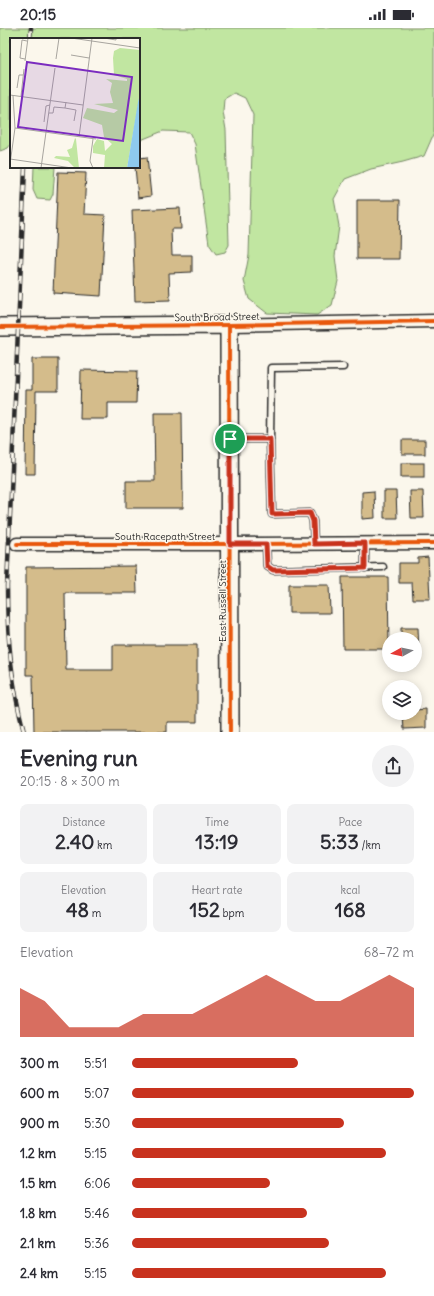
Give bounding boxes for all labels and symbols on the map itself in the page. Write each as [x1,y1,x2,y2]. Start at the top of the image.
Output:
inset map [10,38,140,168]
street label: South Broad Street [174,310,260,324]
pin [213,422,247,456]
street label: South Racepath Street [115,530,216,543]
street label: East Russell Street [216,559,229,642]
north arrow [382,632,422,672]

